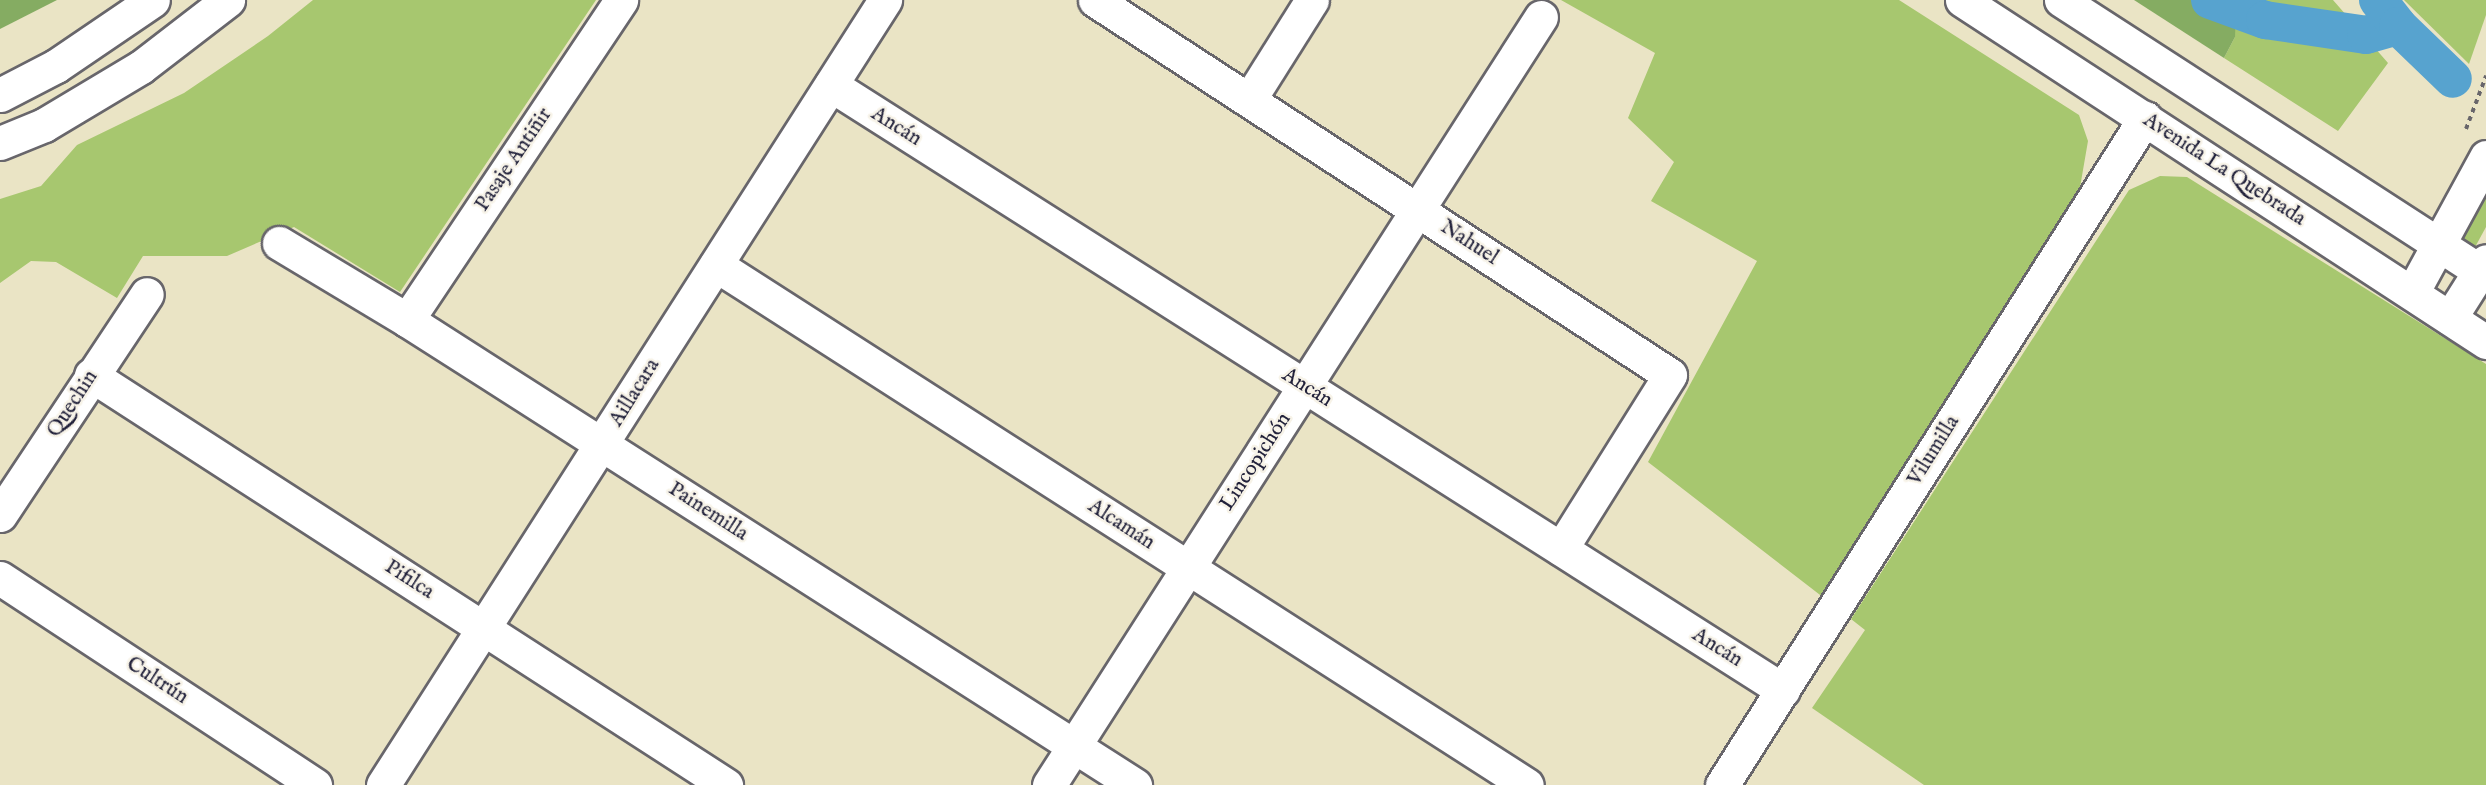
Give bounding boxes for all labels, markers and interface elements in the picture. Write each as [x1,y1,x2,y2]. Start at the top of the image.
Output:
street label: Ancán [866,102,926,152]
street label: Pasaje Antiñir [470,103,558,217]
street label: Avenida La Quebrada [2138,108,2310,232]
street label: Nahuel [1435,215,1503,271]
street label: Aillacara [604,354,666,432]
street label: Ancán [1277,363,1337,413]
street label: Quechin [42,366,104,442]
street label: Lincopichón [1215,408,1297,516]
street label: Vilumilla [1903,411,1965,491]
street label: Painemilla [663,477,753,547]
street label: Alcamán [1083,494,1159,556]
street label: Pifilca [380,555,438,605]
street label: Ancán [1687,623,1747,673]
street label: Cultrún [121,652,193,710]

